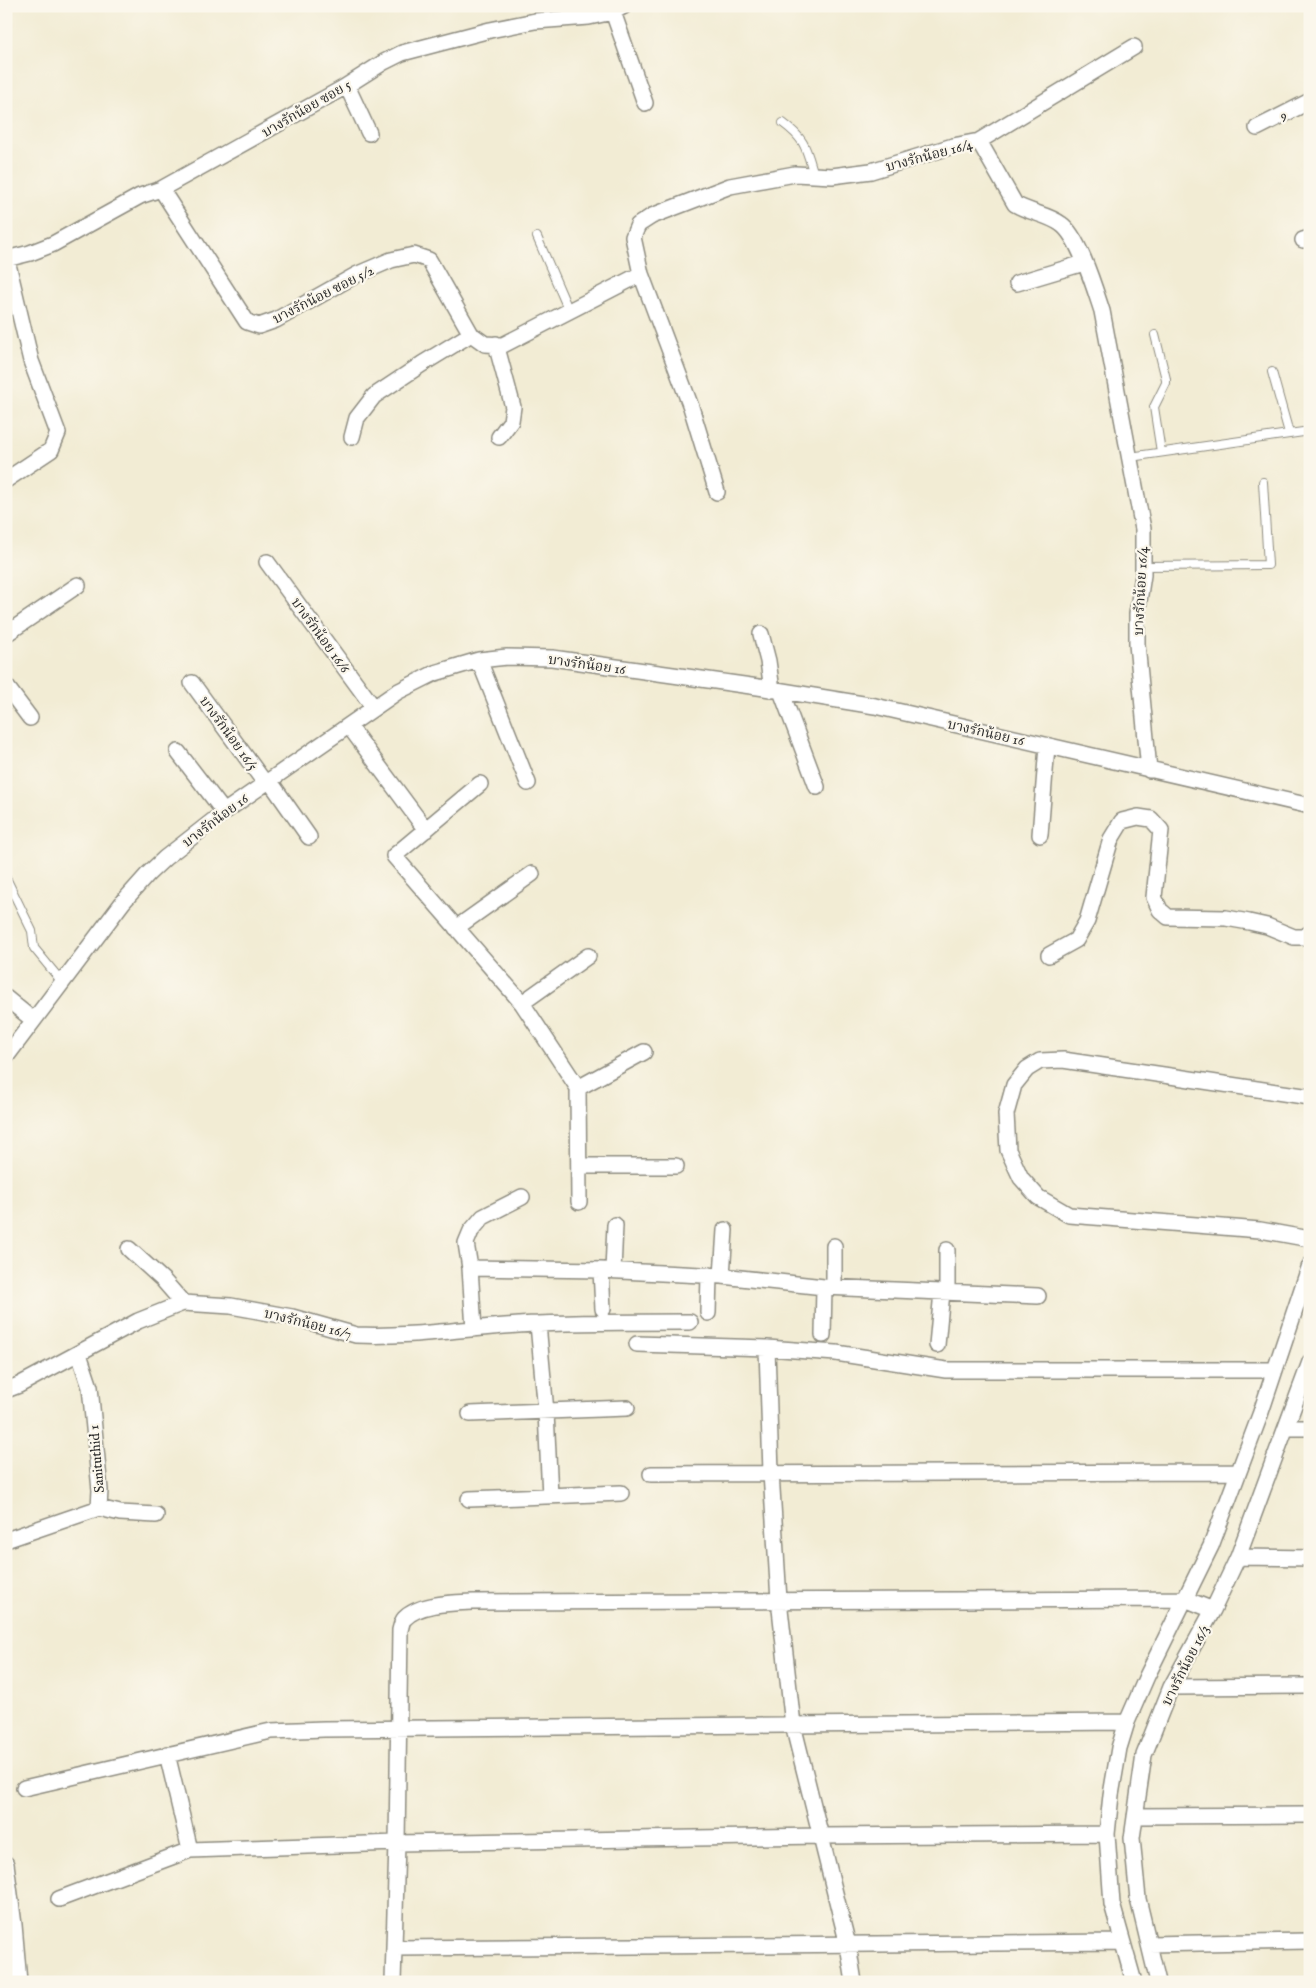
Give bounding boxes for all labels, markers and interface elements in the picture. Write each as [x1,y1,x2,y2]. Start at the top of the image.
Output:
street label: บางรักน้อย ซอย 5 [259,76,354,142]
street label: 9 [1276,106,1290,126]
street label: บางรักน้อย 16/4 [884,136,975,176]
street label: บางรักน้อย ซอย 5/2 [270,261,378,328]
street label: บางรักน้อย 16/4 [1130,546,1152,636]
street label: บางรักน้อย 16/6 [287,594,354,678]
street label: บางรักน้อย 16 [547,651,628,679]
street label: บางรักน้อย 16/5 [195,693,261,774]
street label: บางรักน้อย 16 [946,715,1027,751]
street label: บางรักน้อย 16 [179,789,253,851]
street label: บางรักน้อย 16/7 [262,1304,353,1344]
street label: Sanituthid 1 [85,1424,109,1494]
street label: บางรักน้อย 16/3 [1158,1622,1214,1709]

